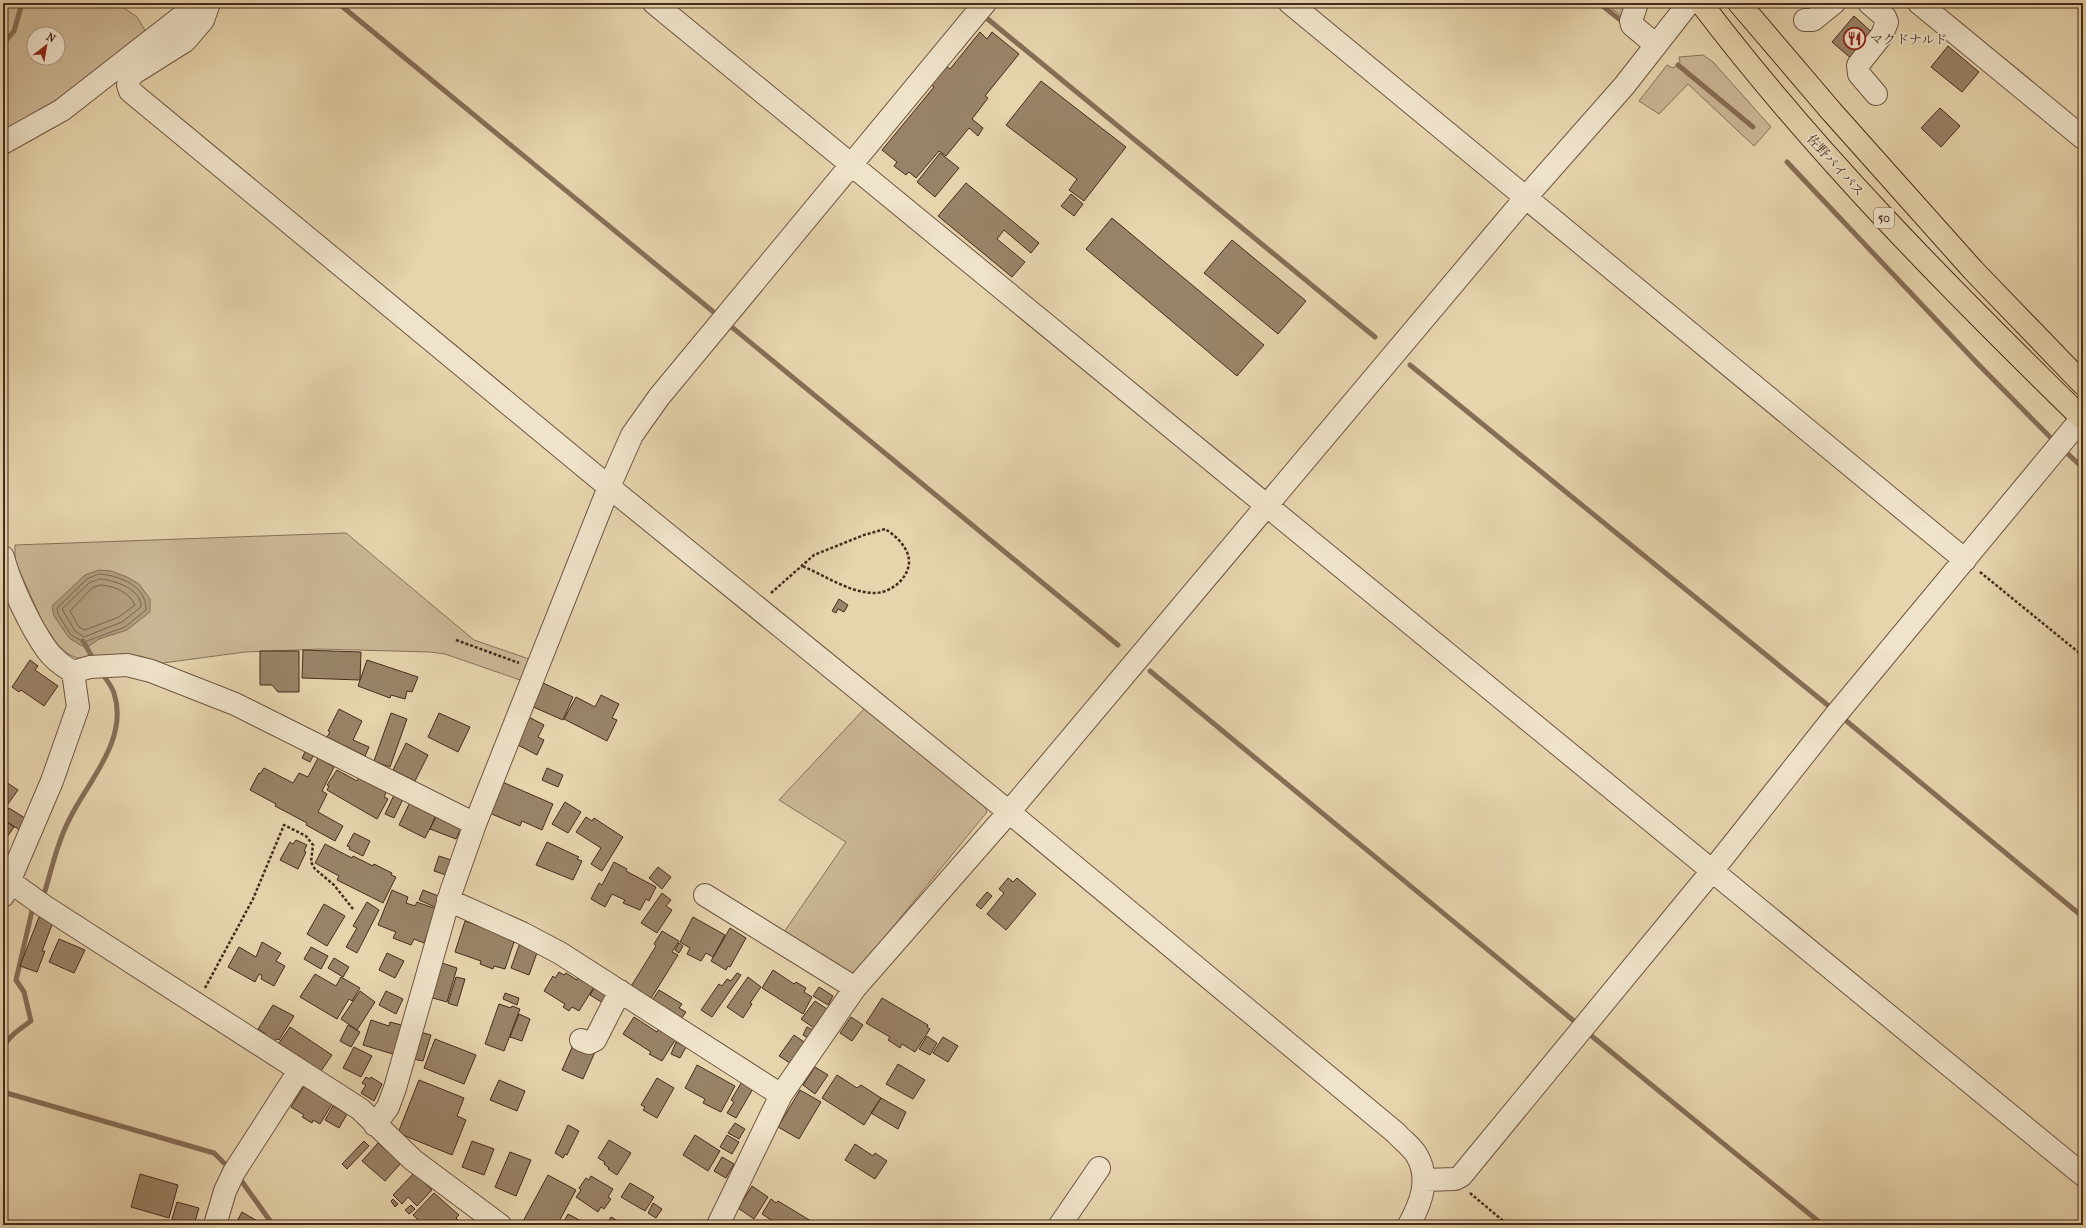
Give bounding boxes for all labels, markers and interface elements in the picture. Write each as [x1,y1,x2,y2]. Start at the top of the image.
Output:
north arrow [26,26,66,66]
restaurant icon: マクドナルド [1841,26,1867,52]
text: N [44,30,58,46]
place label: マクドナルド [1870,32,1947,47]
street label: 佐野バイパス [1804,131,1867,199]
road number: 50 [1874,208,1894,228]

